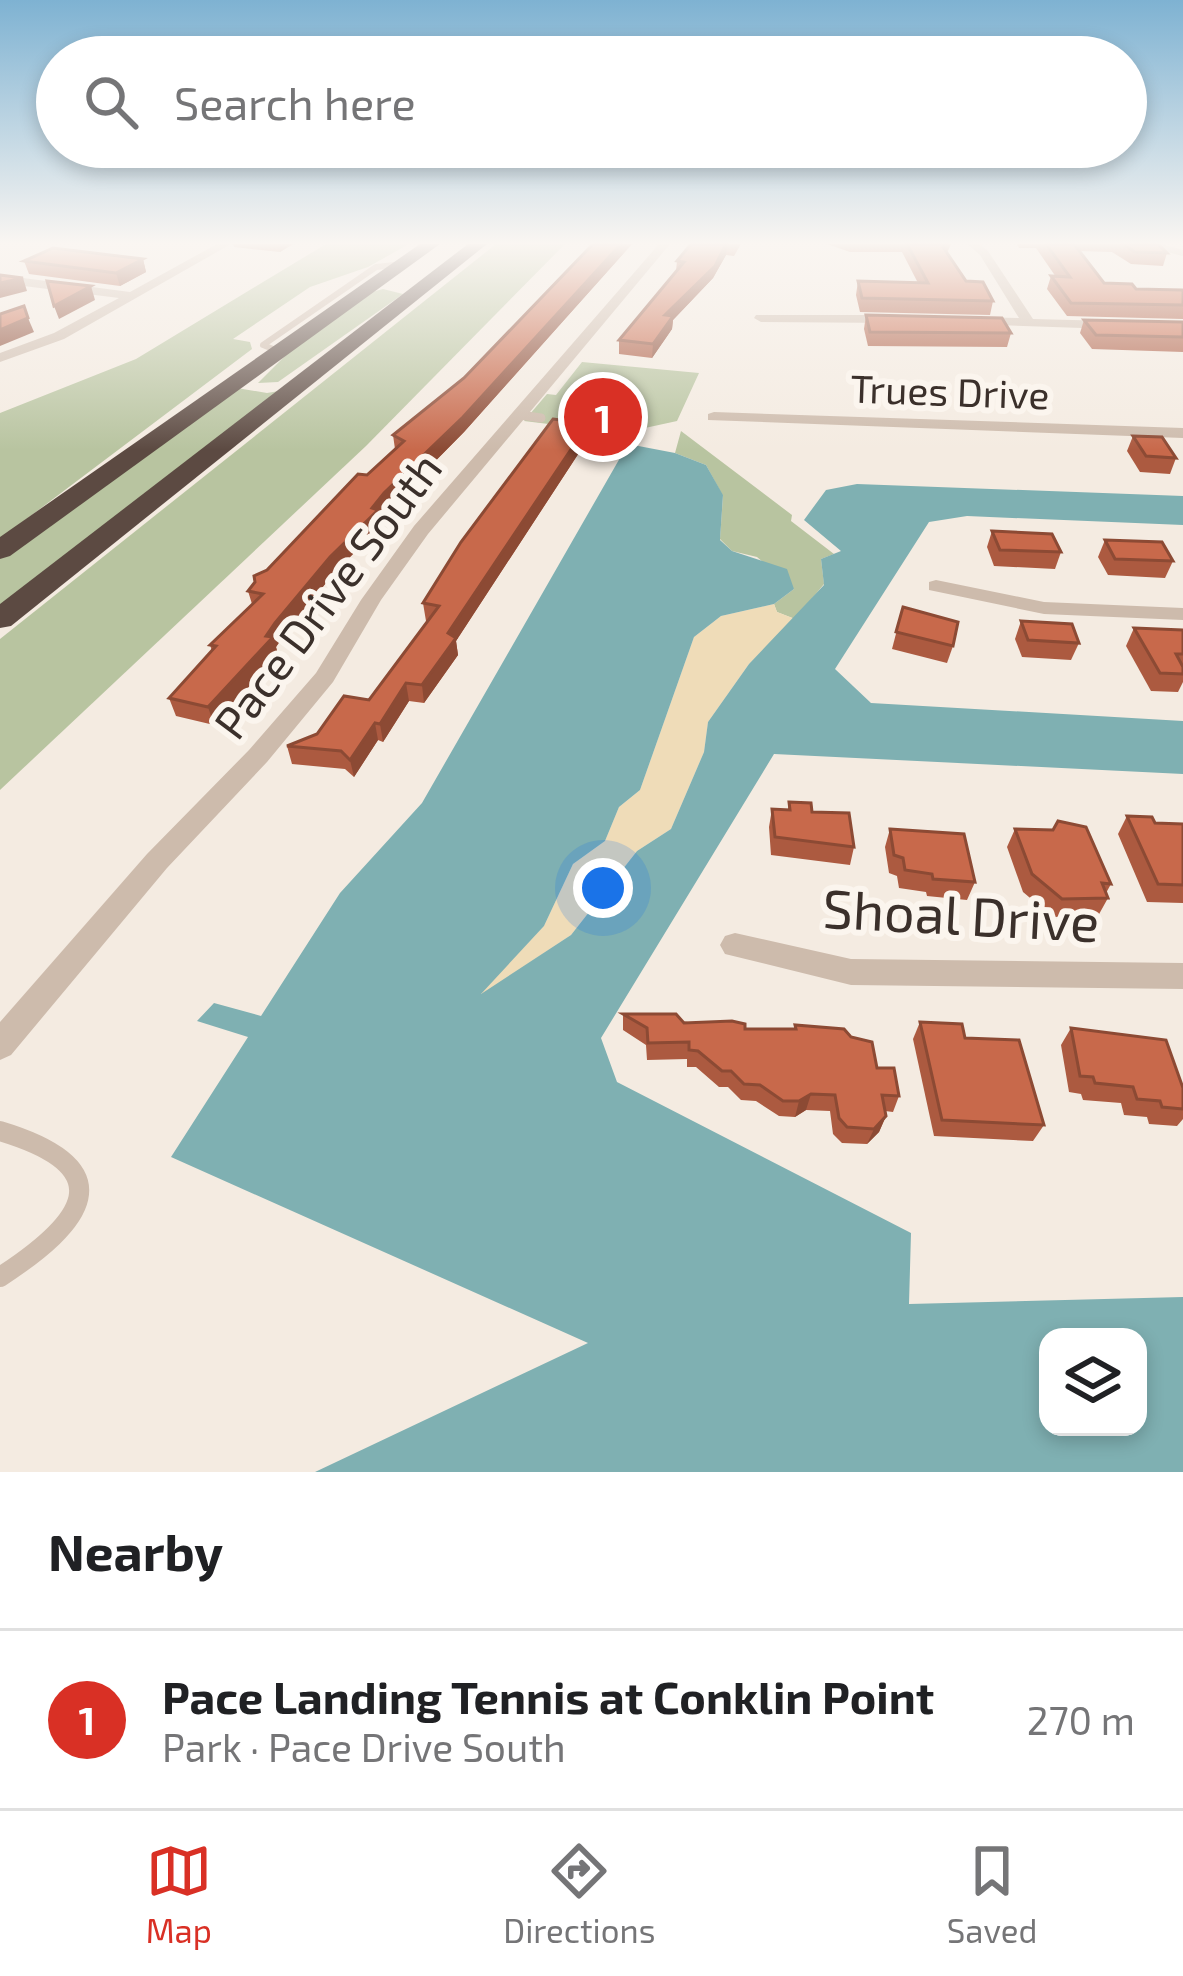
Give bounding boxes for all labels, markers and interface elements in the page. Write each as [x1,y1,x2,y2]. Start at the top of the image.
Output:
search box [36,36,1147,168]
icon: search [78,69,144,135]
text: Search here [174,75,416,129]
street label: Trues Drive [850,364,1050,417]
pin: 1 [564,372,642,462]
street label: Pace Drive South [201,441,451,748]
your location [573,858,633,918]
street label: Shoal Drive [821,874,1101,953]
map controls [1039,1328,1147,1436]
button: layers [1039,1328,1147,1436]
text: Nearby [48,1520,223,1581]
text: Pace Landing Tennis at Conklin Point [162,1669,934,1723]
text: 1 [79,1696,95,1743]
text: 270 m [1027,1696,1135,1743]
text: Park · Pace Drive South [162,1723,566,1770]
tab: Map [146,1838,212,1950]
tab: Directions [503,1838,655,1950]
tab: Saved [947,1838,1037,1950]

